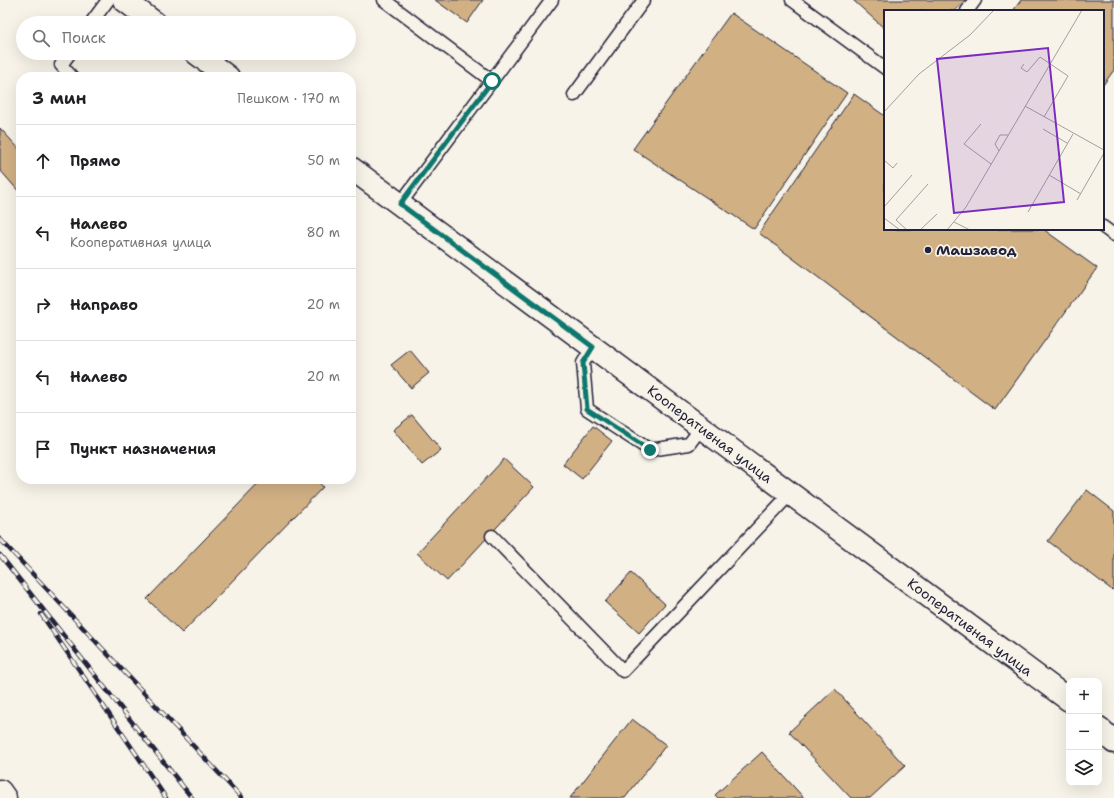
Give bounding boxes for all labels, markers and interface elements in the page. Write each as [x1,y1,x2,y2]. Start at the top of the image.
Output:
inset map [884,10,1104,230]
search box [16,16,356,60]
icon: search [30,27,52,49]
text: Поиск [62,28,106,48]
route start [483,72,501,90]
text: 3 мин [32,87,87,109]
text: Пешком · 170 m [237,90,340,107]
icon: ahead [32,150,54,172]
text: Прямо [70,151,120,171]
text: 50 m [307,152,340,169]
text: Налево [70,214,128,234]
icon: left [32,222,54,244]
text: 80 m [306,224,340,241]
text: Кооперативная улица [70,234,211,251]
place label: Машзавод [936,241,1017,259]
marker: Машзавод [923,245,933,255]
icon: right [32,294,54,316]
text: Направо [70,295,138,315]
text: 20 m [307,296,340,313]
icon: left [32,366,54,388]
text: Налево [70,367,128,387]
text: 20 m [307,368,340,385]
street label: Кооперативная улица [644,381,776,487]
icon: arrive [32,438,54,460]
text: Пункт назначения [70,439,216,459]
route end [641,441,659,459]
street label: Кооперативная улица [904,574,1036,680]
map controls [1066,678,1102,786]
button: + [1066,678,1102,714]
button: − [1066,714,1102,750]
button: layers [1066,750,1102,786]

